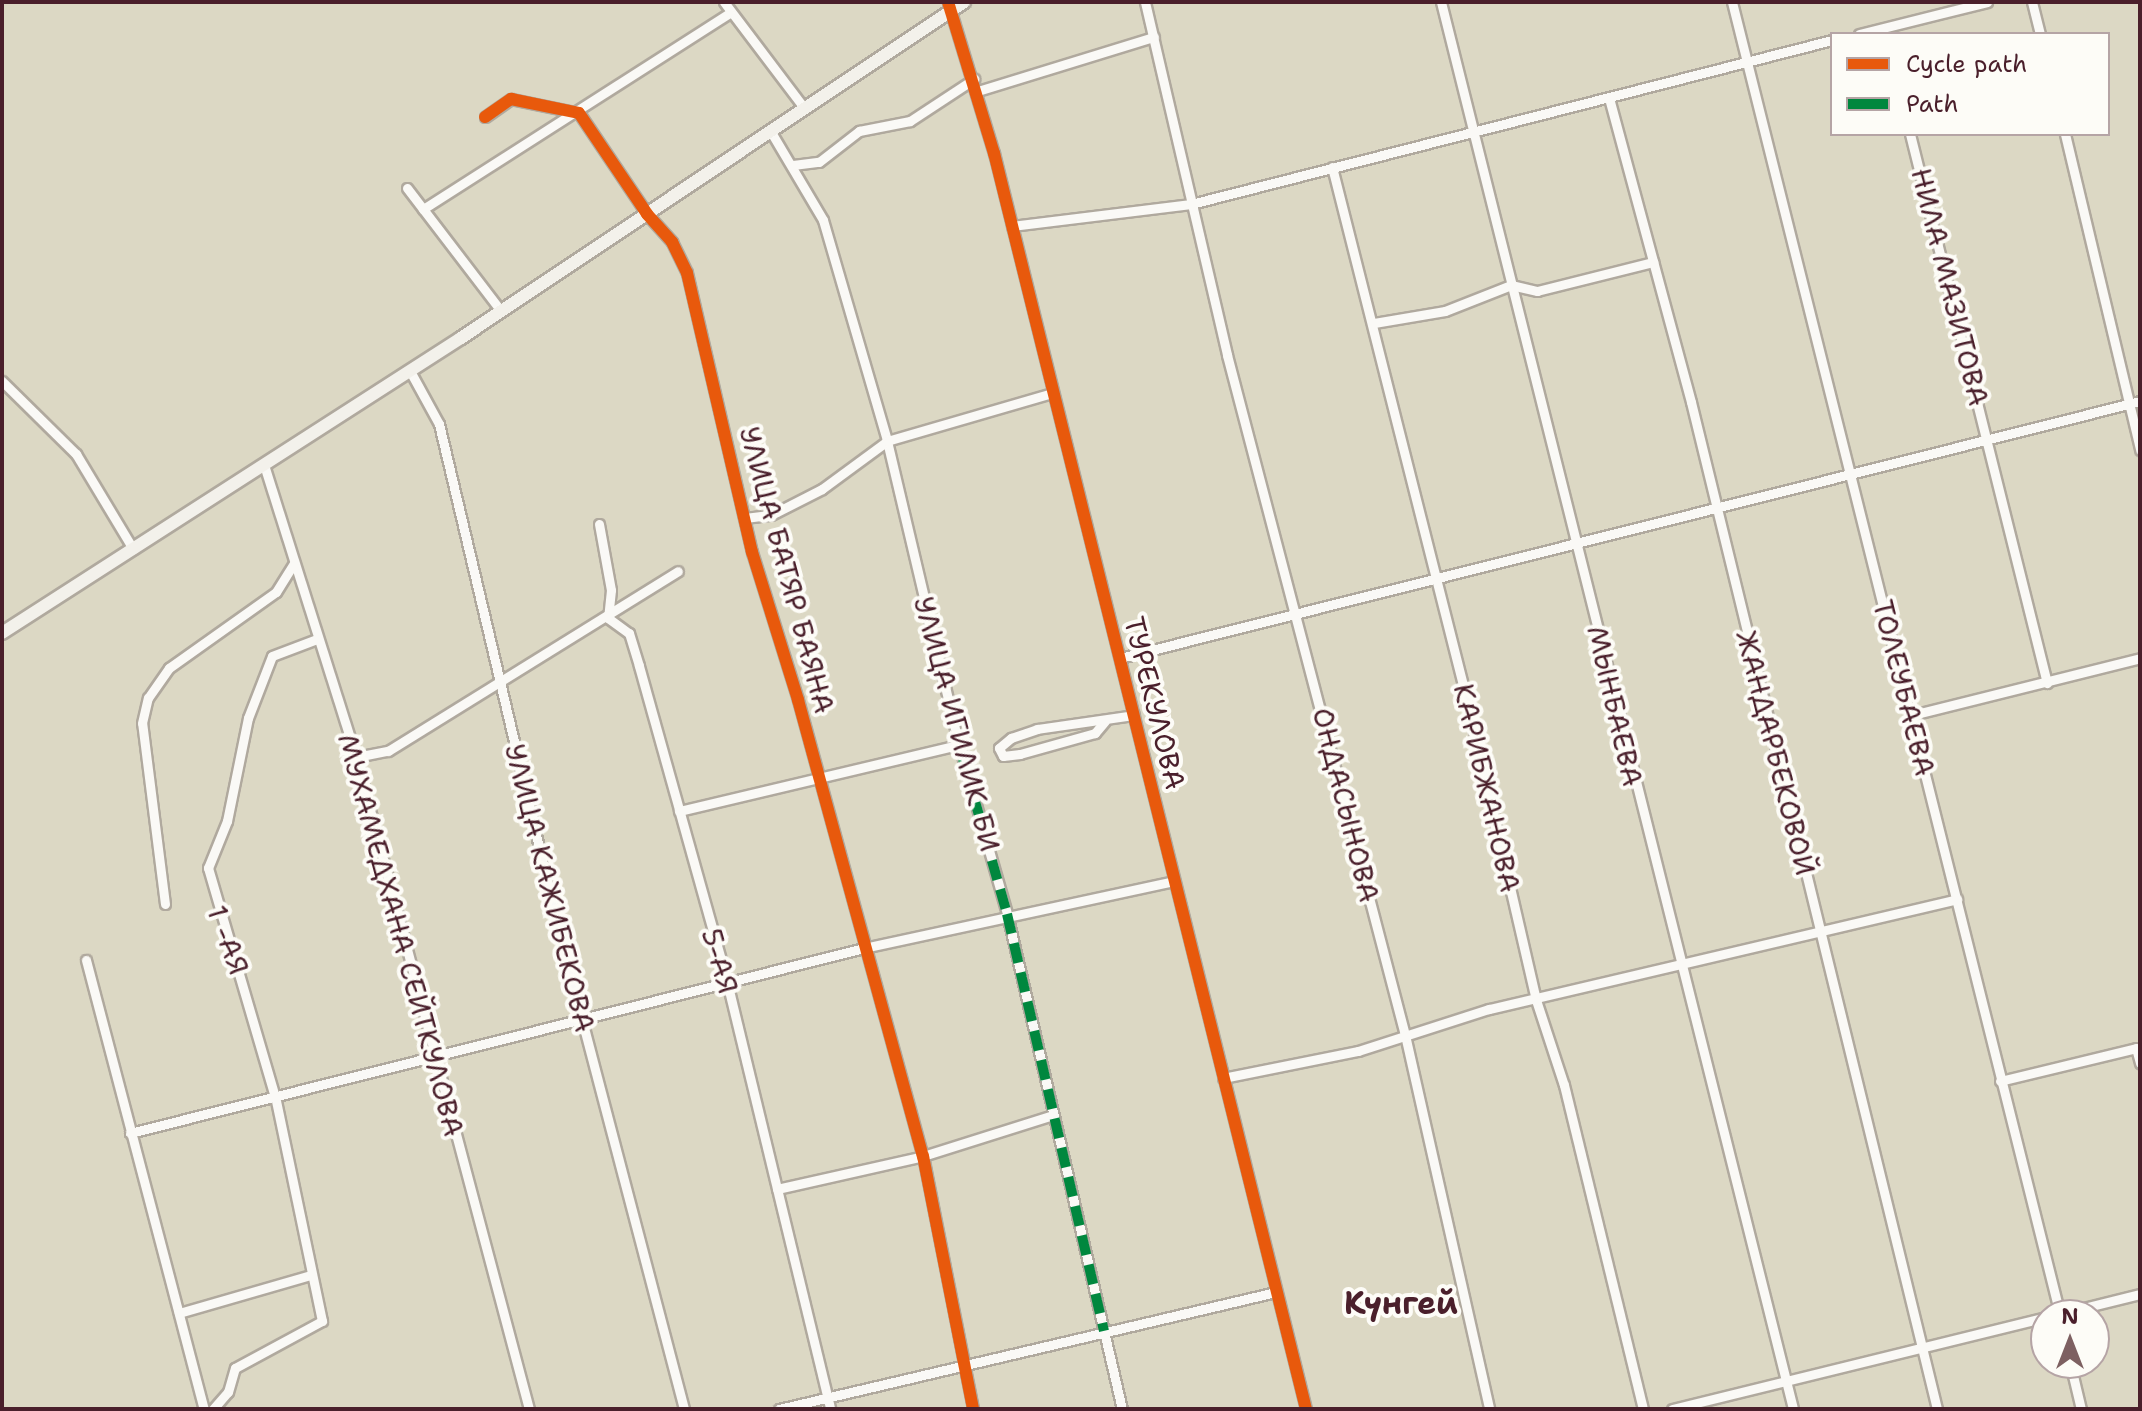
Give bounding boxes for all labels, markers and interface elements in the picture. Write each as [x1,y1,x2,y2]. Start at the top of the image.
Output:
legend [1830,32,2110,136]
text: Cycle path [1906,48,2027,80]
text: Path [1906,88,1958,120]
street label: НИЛА МАЗИТОВА [1904,164,1996,410]
street label: УЛИЦА БАТЯР БАЯНА [733,423,841,717]
street label: УЛИЦА ИГИЛИК БИ [907,593,1007,855]
street label: ТОЛЕУБАЕВА [1866,596,1942,780]
street label: ТУРЕКУЛОВА [1117,613,1193,793]
street label: МЫНБАЕВА [1580,622,1650,790]
street label: ЖАНДАРБЕКОВОЙ [1729,627,1823,879]
street label: КАРИБЖАНОВА [1447,680,1527,896]
street label: ОНДАСЫНОВА [1306,704,1386,906]
street label: МУХАМЕДХАНА СЕЙТКУЛОВА [331,730,471,1140]
street label: УЛИЦА КАЖИБЕКОВА [498,740,602,1036]
street label: 1 -АЯ [200,901,256,979]
street label: 5-АЯ [695,925,745,997]
district label: Күнгей [1344,1284,1458,1322]
north arrow [2030,1299,2110,1379]
text: N [2061,1302,2079,1331]

